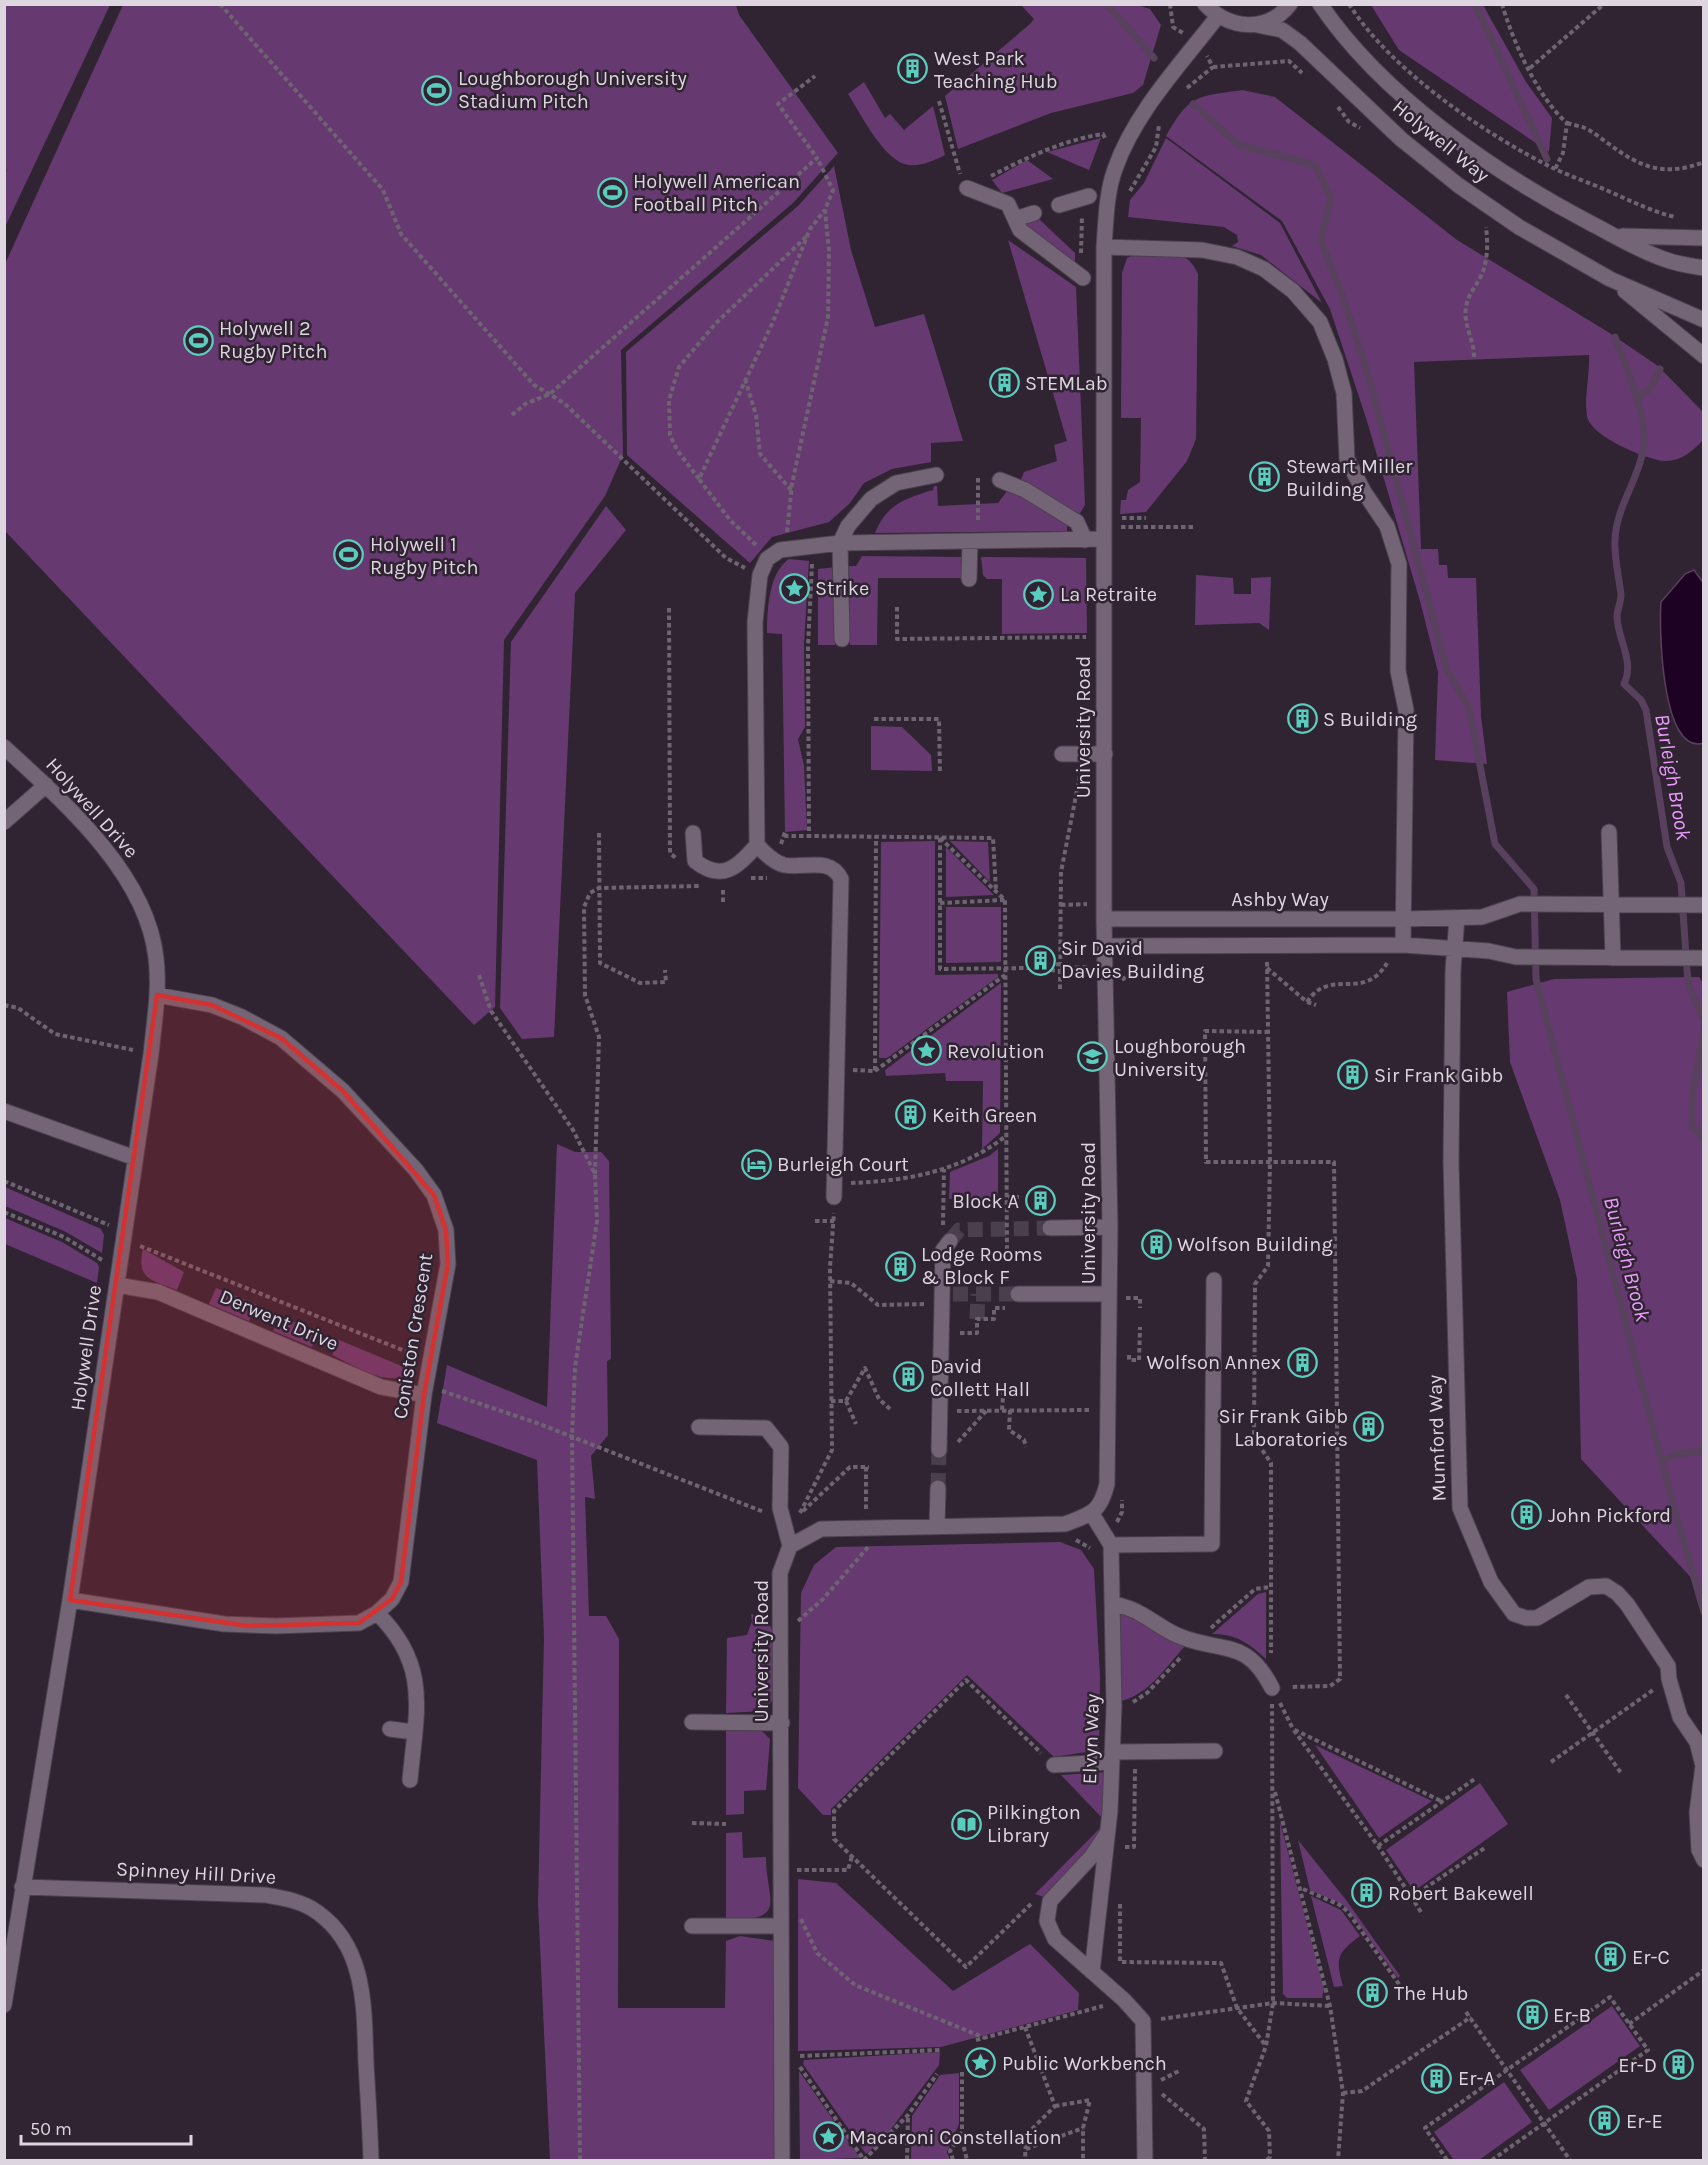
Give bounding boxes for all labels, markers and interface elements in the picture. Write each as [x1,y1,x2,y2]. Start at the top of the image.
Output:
place label: West Park Teaching Hub [934,47,1058,93]
building icon: West Park Teaching Hub [897,53,929,85]
place label: Loughborough University Stadium Pitch [458,67,687,113]
sports icon: Loughborough University Stadium Pitch [421,74,453,106]
street label: Holywell Way [1388,95,1494,187]
place label: Holywell American Football Pitch [633,170,800,216]
sports icon: Holywell American Football Pitch [596,177,628,209]
place label: Holywell 2 Rugby Pitch [219,317,328,363]
sports icon: Holywell 2 Rugby Pitch [182,324,214,356]
building icon: STEMLab [988,367,1020,399]
place label: STEMLab [1025,372,1108,395]
place label: Stewart Miller Building [1286,455,1413,501]
building icon: Stewart Miller Building [1249,461,1281,493]
place label: Holywell 1 Rugby Pitch [370,533,479,579]
sports icon: Holywell 1 Rugby Pitch [333,539,365,571]
place icon: Strike [778,572,810,604]
place label: Strike [815,577,869,600]
place icon: La Retraite [1023,578,1055,610]
place label: La Retraite [1060,583,1157,606]
street label: University Road [1072,656,1095,798]
building icon: S Building [1286,703,1318,735]
place label: S Building [1323,708,1417,731]
water label: Burleigh Brook [1650,712,1696,842]
street label: Holywell Drive [41,753,143,863]
street label: Ashby Way [1231,888,1329,911]
place label: Sir David Davies Building [1061,937,1204,983]
building icon: Sir David Davies Building [1024,944,1056,976]
place icon: Revolution [910,1035,942,1067]
place label: Loughborough University [1114,1035,1246,1081]
place label: Revolution [947,1040,1045,1063]
school or university icon: Loughborough University [1077,1041,1109,1073]
building icon: Sir Frank Gibb [1337,1059,1369,1091]
place label: Sir Frank Gibb [1374,1064,1503,1087]
building icon: Keith Green [895,1099,927,1131]
place label: Keith Green [932,1104,1037,1127]
street label: University Road [1077,1142,1100,1284]
hotel icon: Burleigh Court [740,1148,772,1180]
place label: Burleigh Court [777,1153,909,1176]
building icon: Block A [1024,1185,1056,1217]
place label: Block A [952,1190,1019,1213]
water label: Burleigh Brook [1599,1194,1655,1324]
building icon: Wolfson Building [1140,1228,1172,1260]
place label: Wolfson Building [1177,1233,1333,1256]
place label: Lodge Rooms & Block F [921,1243,1043,1289]
building icon: Lodge Rooms & Block F [884,1250,916,1282]
street label: Coniston Crescent [389,1251,438,1420]
street label: Holywell Drive [66,1284,106,1412]
street label: Derwent Drive [216,1285,342,1355]
building icon: Wolfson Annex [1286,1346,1318,1378]
place label: Wolfson Annex [1146,1351,1281,1374]
place label: David Collett Hall [930,1355,1030,1401]
building icon: David Collett Hall [893,1361,925,1393]
street label: Mumford Way [1423,1374,1451,1502]
place label: Sir Frank Gibb Laboratories [1219,1405,1348,1451]
building icon: Sir Frank Gibb Laboratories [1353,1411,1385,1443]
building icon: John Pickford [1511,1499,1543,1531]
place label: John Pickford [1548,1504,1671,1527]
street label: University Road [750,1580,773,1722]
street label: Elvyn Way [1078,1693,1104,1785]
place label: Pilkington Library [987,1801,1081,1847]
library icon: Pilkington Library [950,1808,982,1840]
street label: Spinney Hill Drive [115,1857,277,1889]
building icon: Robert Bakewell [1351,1877,1383,1909]
place label: Robert Bakewell [1388,1882,1534,1905]
building icon: Er-C [1595,1941,1627,1973]
place label: Er-C [1632,1946,1670,1969]
building icon: The Hub [1357,1977,1389,2009]
place label: The Hub [1394,1982,1468,2005]
building icon: Er-B [1516,1999,1548,2031]
place label: Er-B [1553,2004,1591,2027]
place icon: Public Workbench [965,2047,997,2079]
building icon: Er-D [1662,2049,1694,2081]
place label: Public Workbench [1002,2052,1167,2075]
place label: Er-D [1618,2054,1657,2077]
building icon: Er-A [1421,2062,1453,2094]
place label: Er-A [1458,2067,1495,2090]
building icon: Er-E [1589,2105,1621,2137]
scale bar [21,2108,190,2146]
place label: Er-E [1626,2110,1663,2133]
text: 50 m [30,2118,72,2140]
place icon: Macaroni Constellation [812,2121,844,2153]
place label: Macaroni Constellation [849,2126,1061,2149]

